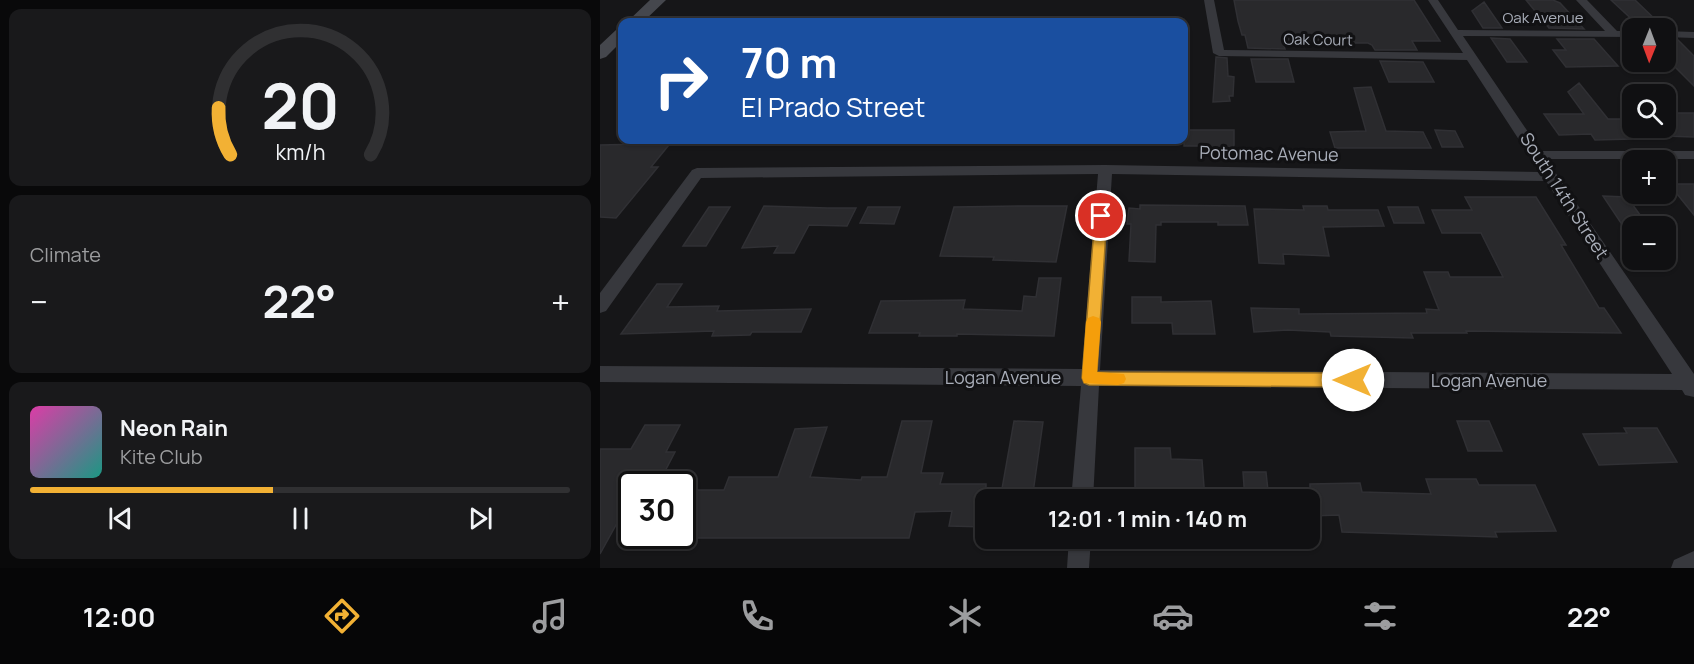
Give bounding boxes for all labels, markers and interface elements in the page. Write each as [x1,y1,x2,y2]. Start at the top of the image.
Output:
street label: Oak Avenue [1503,7,1584,28]
north arrow [1622,18,1676,72]
map controls [1622,18,1676,270]
street label: Oak Court [1283,28,1353,51]
text: 70 m [741,33,837,91]
icon: right [642,42,720,120]
text: 20 [261,62,339,148]
button: search [1622,84,1676,138]
text: El Prado Street [741,88,925,125]
street label: South 14th Street [1515,128,1615,263]
text: km/h [275,137,325,166]
street label: Potomac Avenue [1199,140,1339,166]
button: + [1622,150,1676,204]
pin [1075,190,1126,241]
icon: arrive [1084,199,1117,232]
button: − [1622,216,1676,270]
text: Climate [30,241,101,268]
text: 22° [262,270,336,332]
text: − [30,279,48,324]
text: + [551,279,570,324]
position arrow [1321,348,1385,412]
street label: Logan Avenue [945,365,1061,389]
street label: Logan Avenue [1431,368,1547,392]
text: Neon Rain [120,413,228,443]
text: Kite Club [120,443,203,470]
speed limit sign: 30 [618,471,696,549]
icon: previous [104,502,137,535]
icon: pause [284,502,317,535]
icon: next [464,502,497,535]
text: 12:01 · 1 min · 140 m [1048,504,1247,534]
icon: directions [321,595,363,637]
icon: music [529,595,571,637]
icon: phone [736,595,778,637]
icon: climate [944,595,986,637]
icon: car [1152,595,1194,637]
icon: filters [1359,595,1401,637]
text: 12:00 [83,598,156,635]
text: 22° [1567,598,1611,635]

